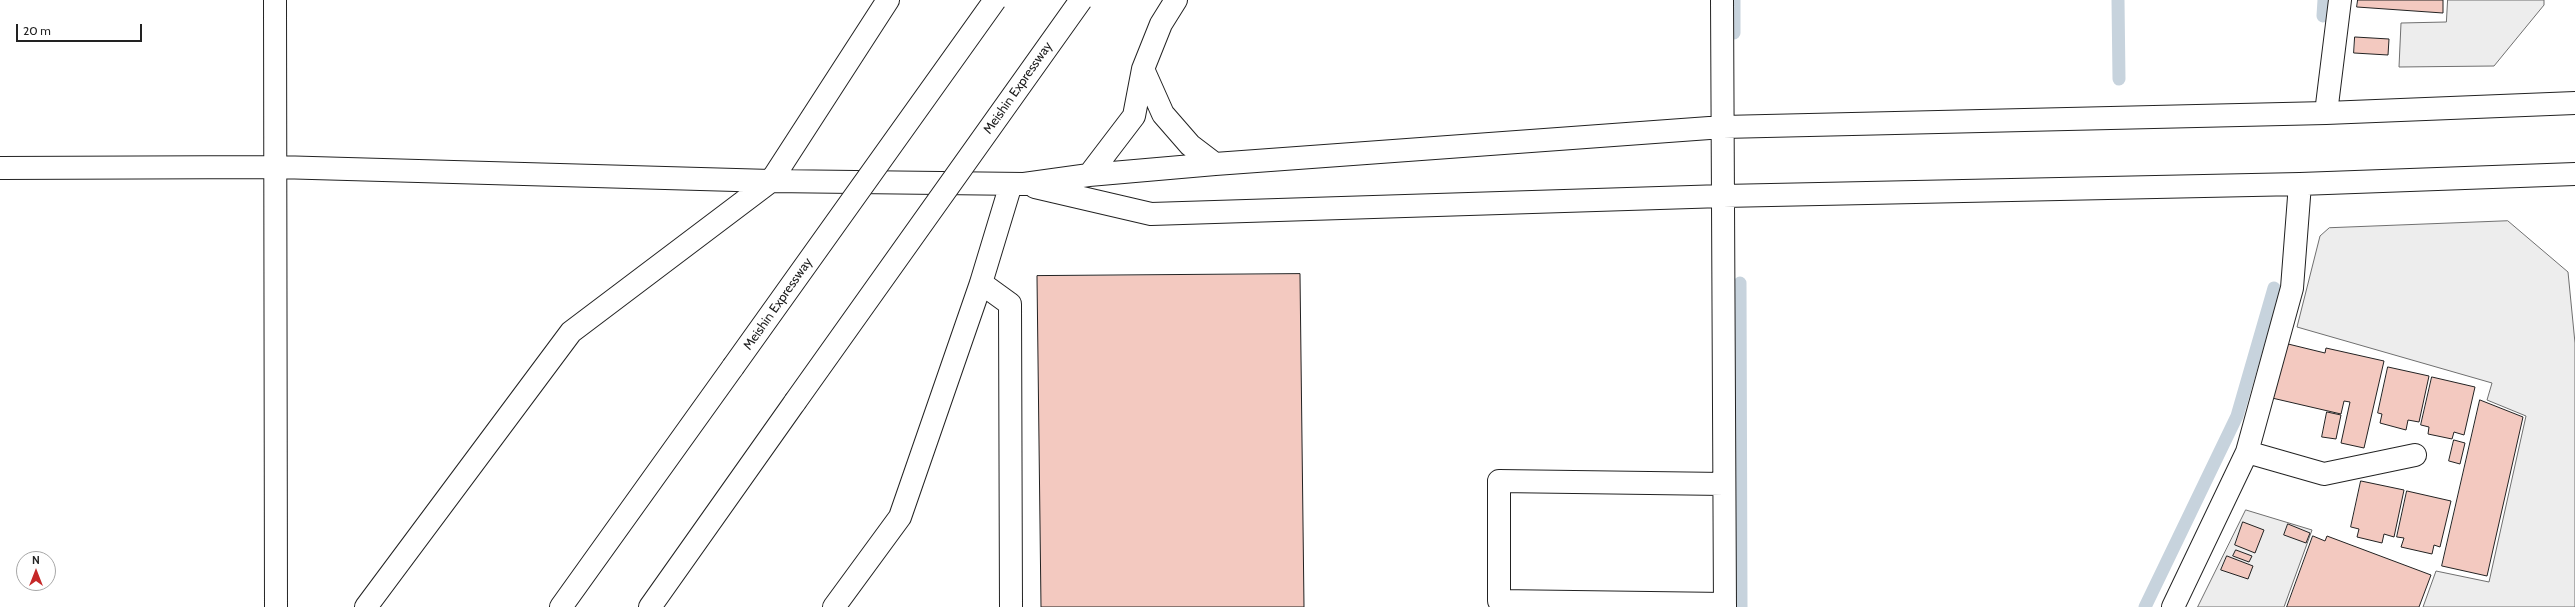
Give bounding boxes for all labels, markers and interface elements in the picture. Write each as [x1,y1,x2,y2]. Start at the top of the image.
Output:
scale bar [18,16,144,42]
text: 20 m [23,23,51,38]
street label: Meishin Expressway [980,39,1056,137]
street label: Meishin Expressway [740,255,816,353]
north arrow [16,551,56,591]
text: N [32,553,40,567]

